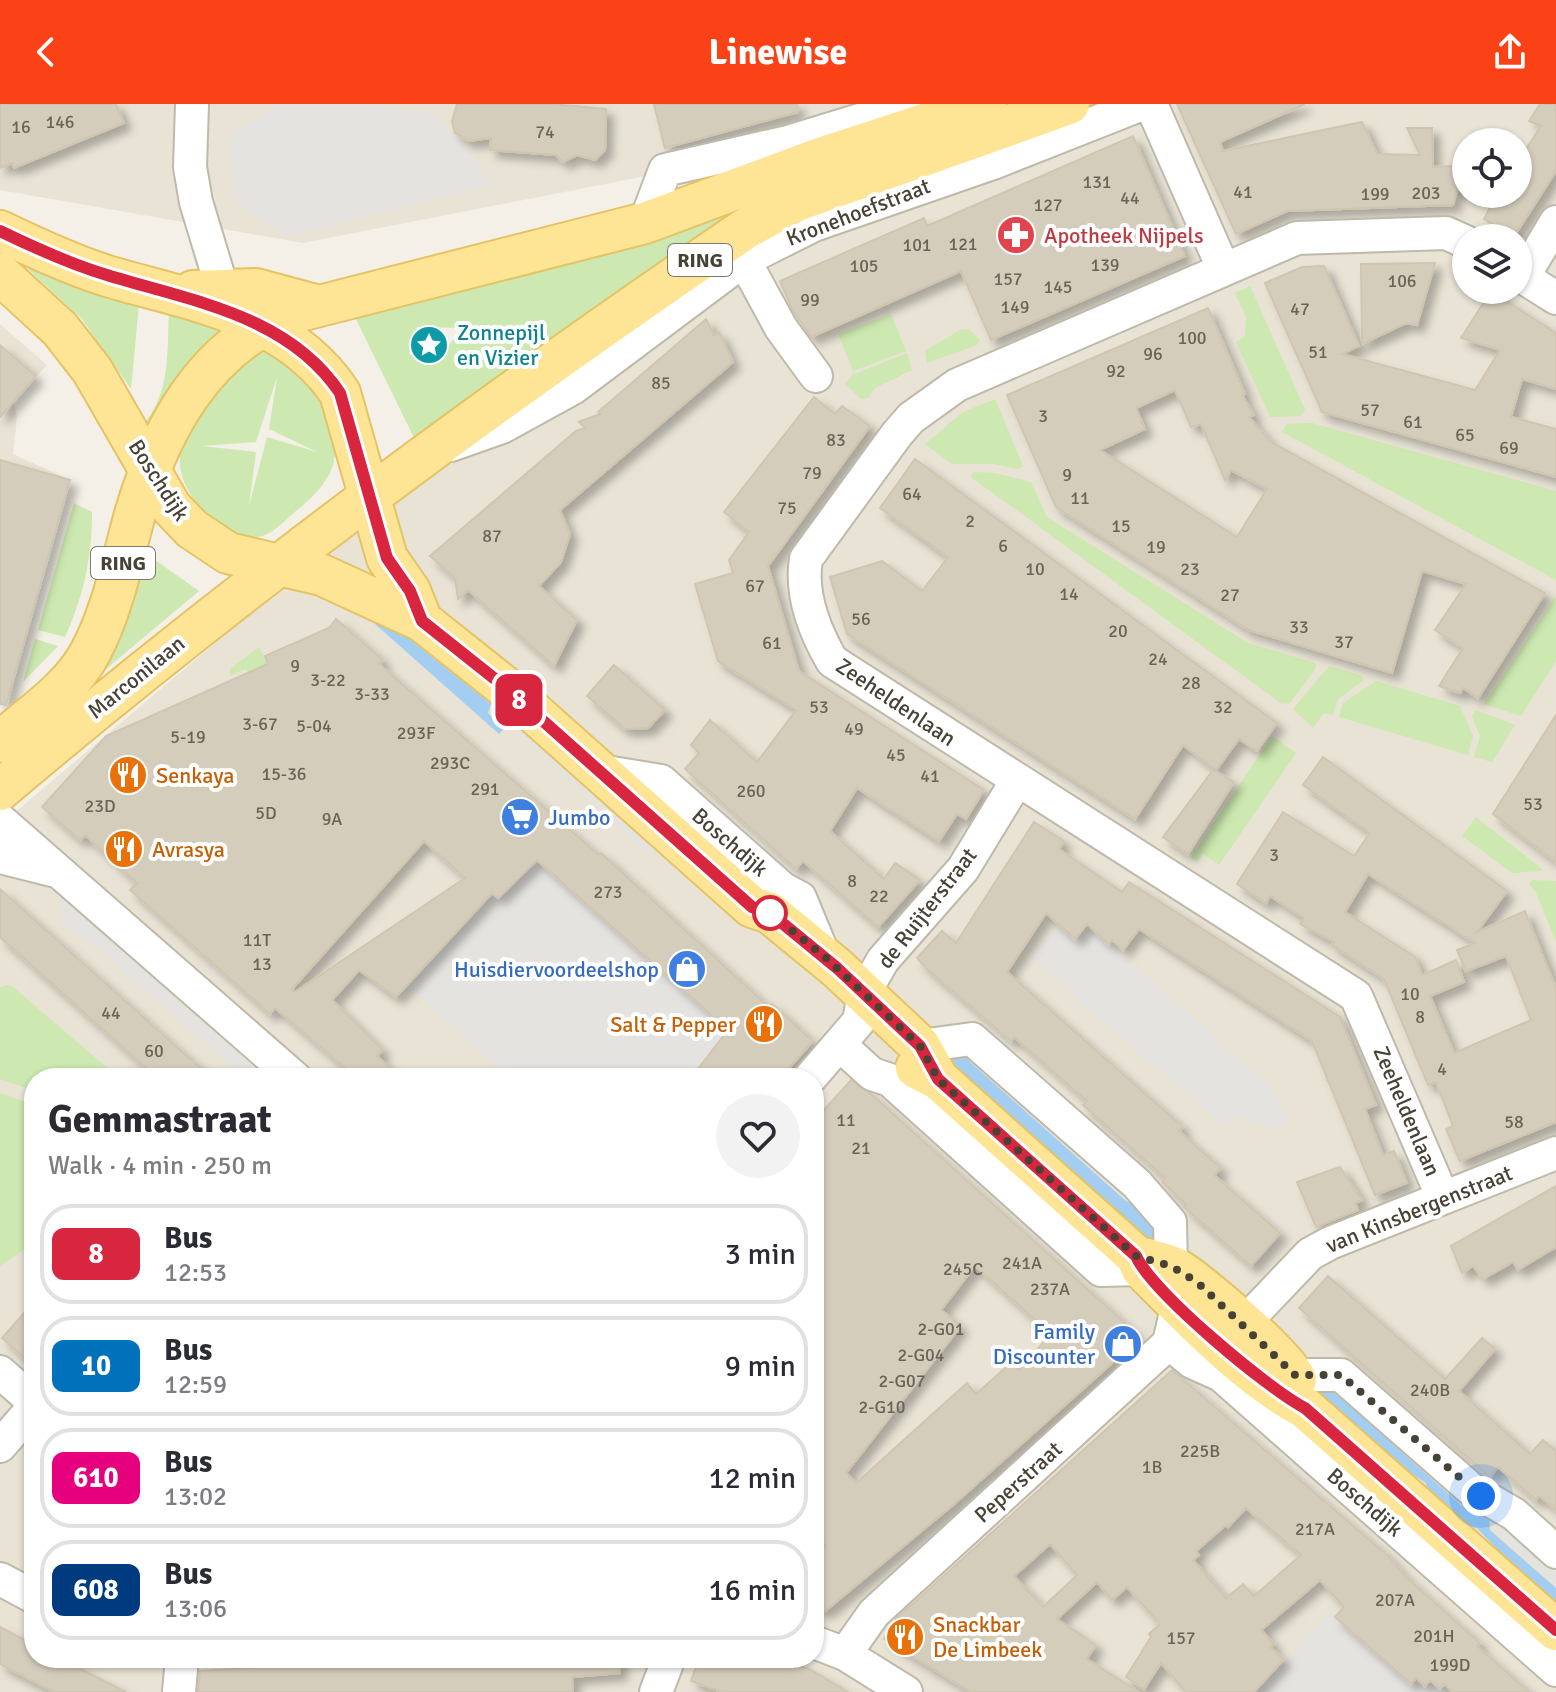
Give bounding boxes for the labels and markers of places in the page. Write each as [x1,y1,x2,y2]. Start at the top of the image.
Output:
pharmacy icon: Apotheek Nijpels [995,214,1037,256]
place label: Apotheek Nijpels [1044,222,1204,249]
place label: Zonnepijl en Vizier [457,319,545,371]
place icon: Zonnepijl en Vizier [408,324,450,366]
restaurant icon: Senkaya [107,754,149,796]
place label: Senkaya [156,762,234,789]
supermarket icon: Jumbo [499,796,541,838]
place label: Jumbo [548,804,610,831]
restaurant icon: Avrasya [103,828,145,870]
place label: Avrasya [152,836,225,863]
unlabelled marker [753,896,787,930]
shop icon: Huisdiervoordeelshop [666,948,708,990]
place label: Huisdiervoordeelshop [454,956,659,983]
restaurant icon: Salt & Pepper [743,1003,785,1045]
place label: Salt & Pepper [610,1011,736,1038]
place label: Family Discounter [993,1318,1096,1370]
shop icon: Family Discounter [1102,1323,1144,1365]
place label: Snackbar De Limbeek [933,1611,1042,1663]
restaurant icon: Snackbar De Limbeek [884,1616,926,1658]

